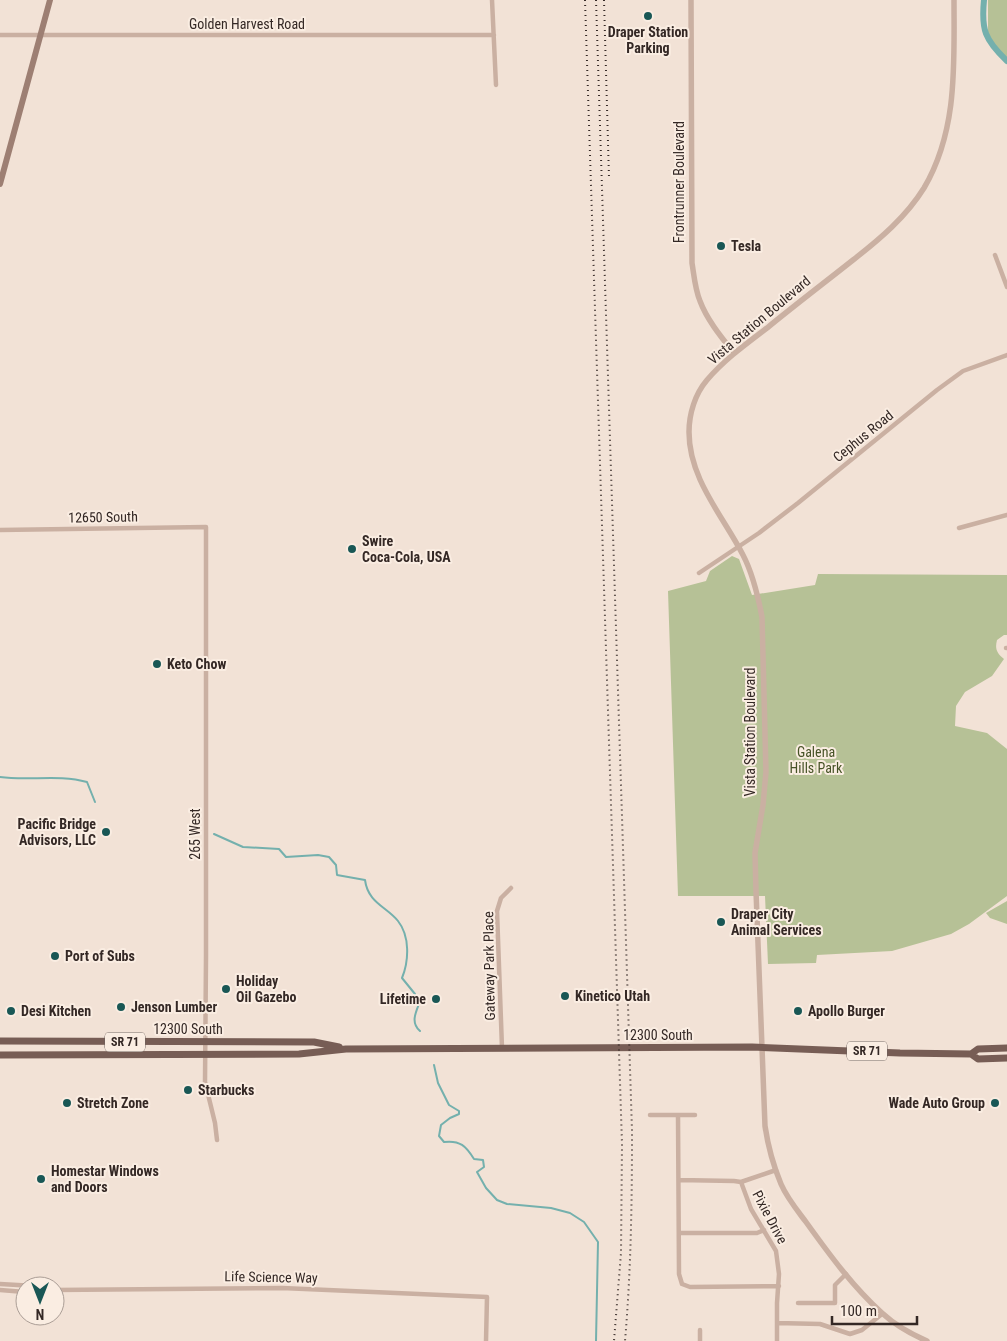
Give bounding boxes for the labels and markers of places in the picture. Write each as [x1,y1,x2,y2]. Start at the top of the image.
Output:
marker: Draper Station Parking [642,10,654,22]
place label: Draper Station Parking [608,24,688,56]
place label: Tesla [731,238,762,254]
marker: Tesla [715,240,727,252]
place label: Swire Coca-Cola, USA [362,533,451,565]
marker: Swire Coca-Cola, USA [346,543,358,555]
place label: Keto Chow [167,656,226,672]
marker: Keto Chow [151,658,163,670]
place label: Pacific Bridge Advisors, LLC [18,816,96,848]
marker: Pacific Bridge Advisors, LLC [100,826,112,838]
place label: Draper City Animal Services [731,906,822,938]
marker: Draper City Animal Services [715,916,727,928]
place label: Port of Subs [65,948,135,964]
marker: Port of Subs [49,950,61,962]
place label: Holiday Oil Gazebo [236,973,296,1005]
marker: Holiday Oil Gazebo [220,983,232,995]
place label: Kinetico Utah [575,988,650,1004]
marker: Kinetico Utah [559,990,571,1002]
place label: Lifetime [380,991,426,1007]
marker: Lifetime [430,993,442,1005]
place label: Jenson Lumber [131,999,217,1015]
marker: Jenson Lumber [115,1001,127,1013]
place label: Desi Kitchen [21,1003,91,1019]
place label: Apollo Burger [808,1003,885,1019]
marker: Desi Kitchen [5,1005,17,1017]
marker: Apollo Burger [792,1005,804,1017]
place label: Starbucks [198,1082,254,1098]
marker: Starbucks [182,1084,194,1096]
place label: Stretch Zone [77,1095,149,1111]
place label: Wade Auto Group [888,1095,985,1111]
marker: Stretch Zone [61,1097,73,1109]
marker: Wade Auto Group [989,1097,1001,1109]
place label: Homestar Windows and Doors [51,1163,159,1195]
marker: Homestar Windows and Doors [35,1173,47,1185]

